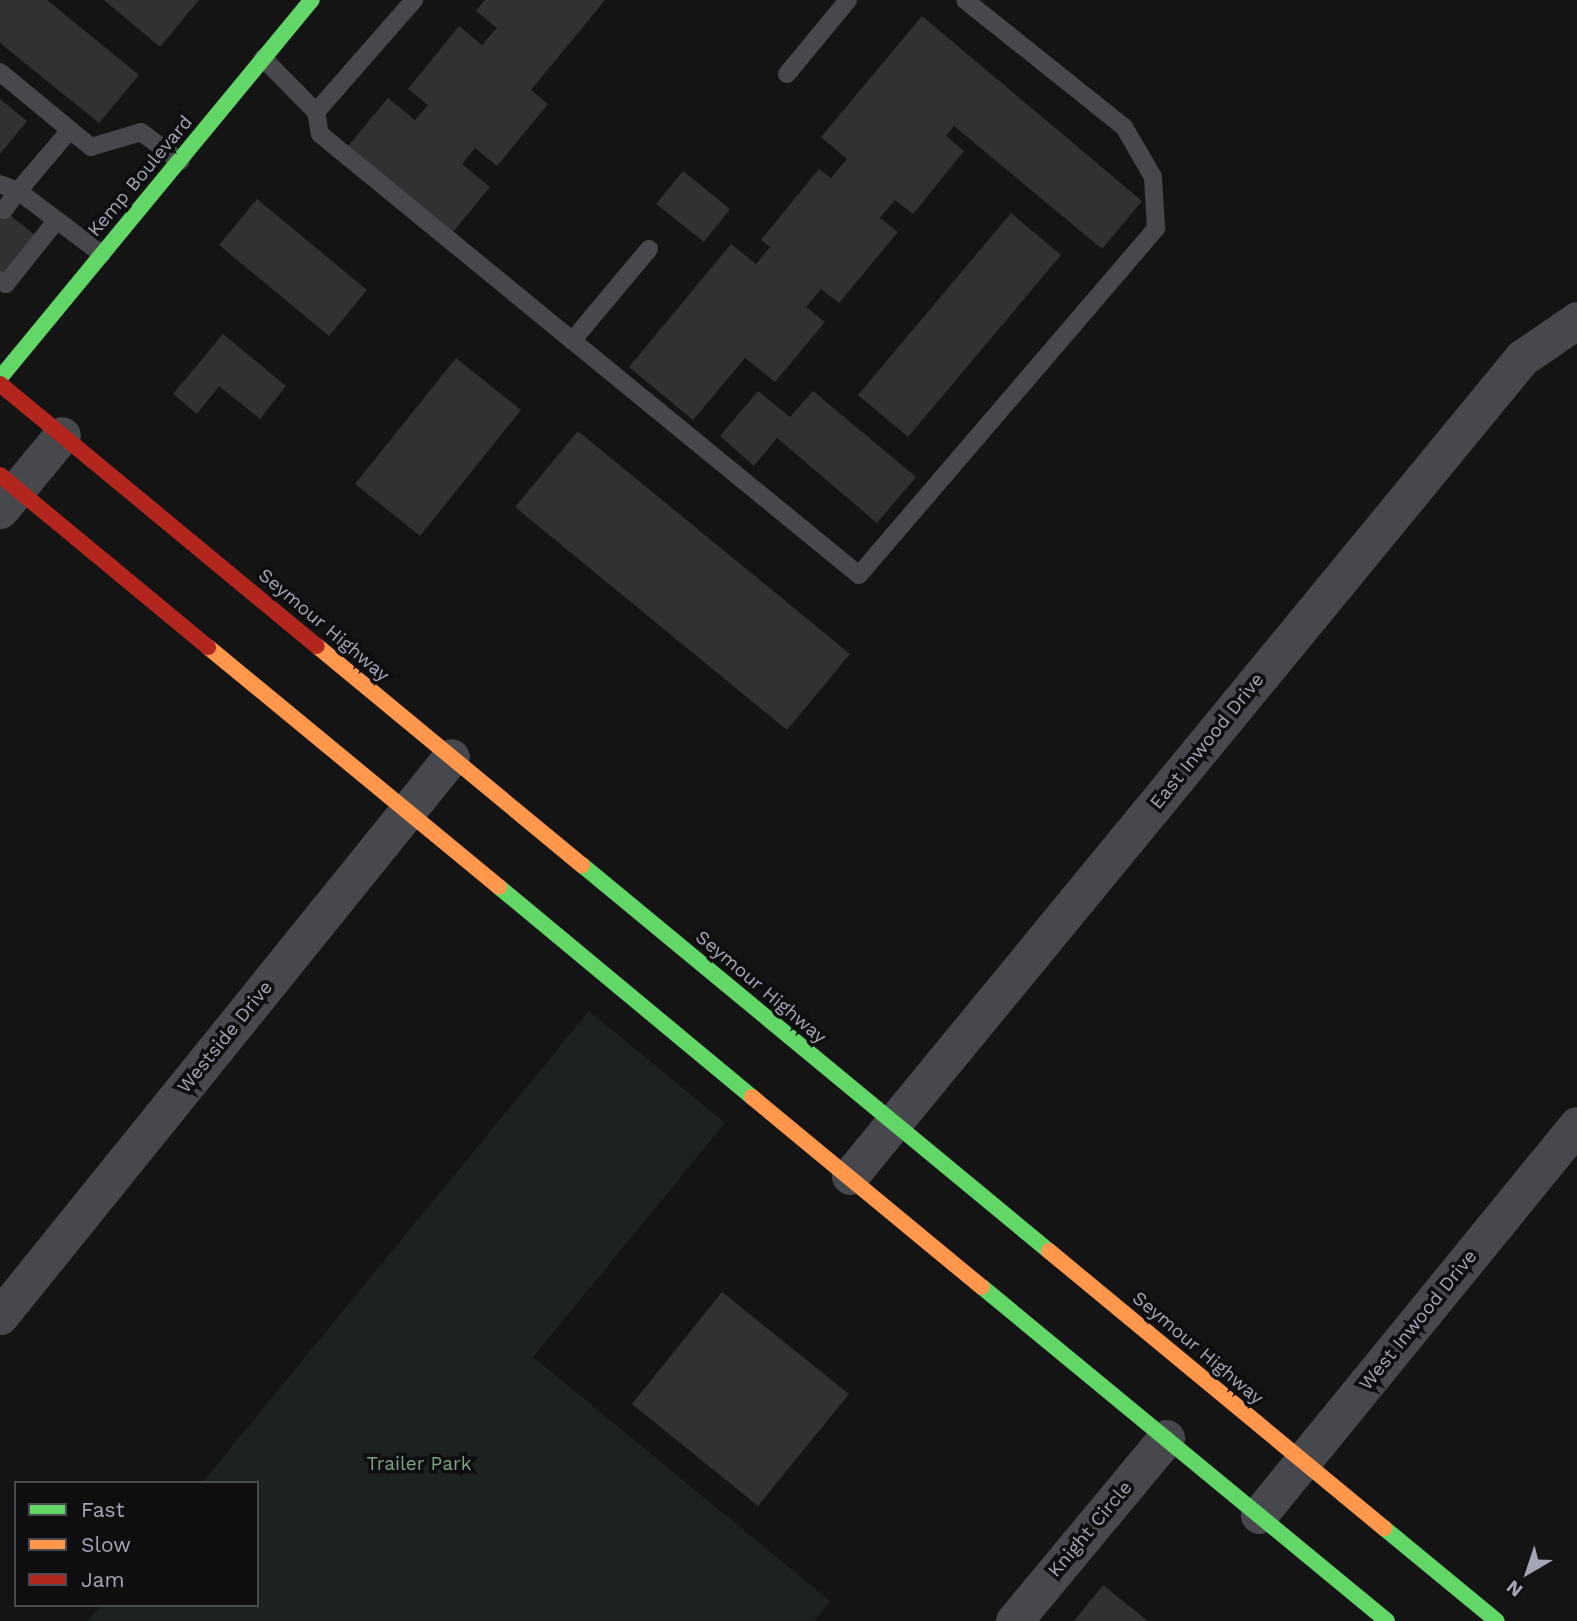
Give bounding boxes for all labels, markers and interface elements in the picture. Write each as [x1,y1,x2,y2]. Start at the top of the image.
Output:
street label: Kemp Boulevard [83,111,197,241]
street label: Seymour Highway [254,563,394,687]
street label: East Inwood Drive [1145,668,1269,814]
street label: Seymour Highway [691,925,831,1049]
street label: Westside Drive [173,976,277,1098]
street label: West Inwood Drive [1354,1245,1482,1395]
street label: Seymour Highway [1128,1286,1268,1410]
park label: Trailer Park [366,1453,472,1475]
street label: Knight Circle [1043,1476,1137,1582]
legend [14,1481,259,1607]
text: Fast [81,1497,125,1522]
text: Slow [81,1532,131,1557]
north arrow [1493,1537,1563,1607]
text: Jam [81,1567,124,1592]
text: N [1502,1575,1527,1602]

